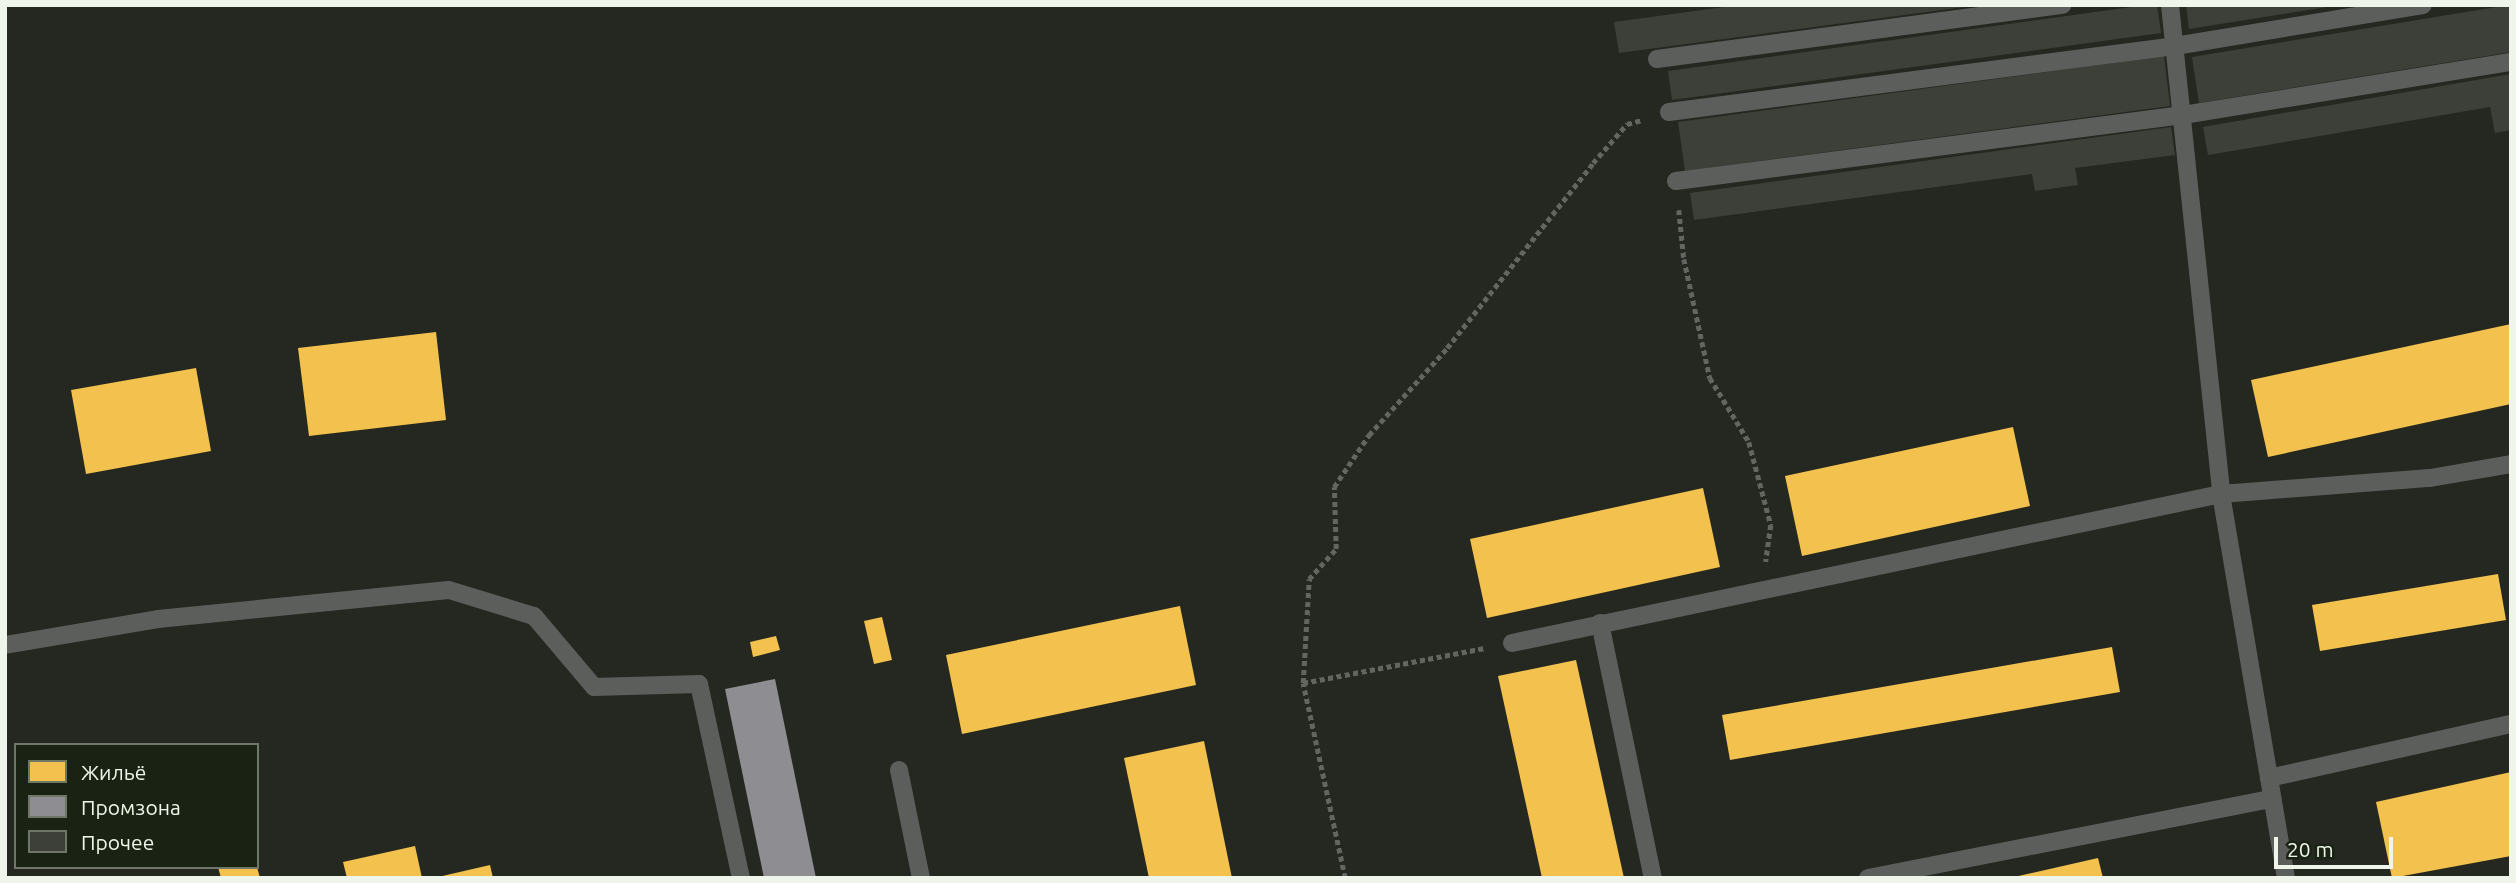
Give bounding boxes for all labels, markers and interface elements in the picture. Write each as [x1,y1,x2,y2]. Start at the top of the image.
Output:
legend [14,743,259,869]
text: Жильё [81,760,146,784]
text: Промзона [81,795,181,819]
scale bar [2278,824,2397,868]
text: Прочее [81,830,154,854]
text: 20 m [2287,837,2334,861]

